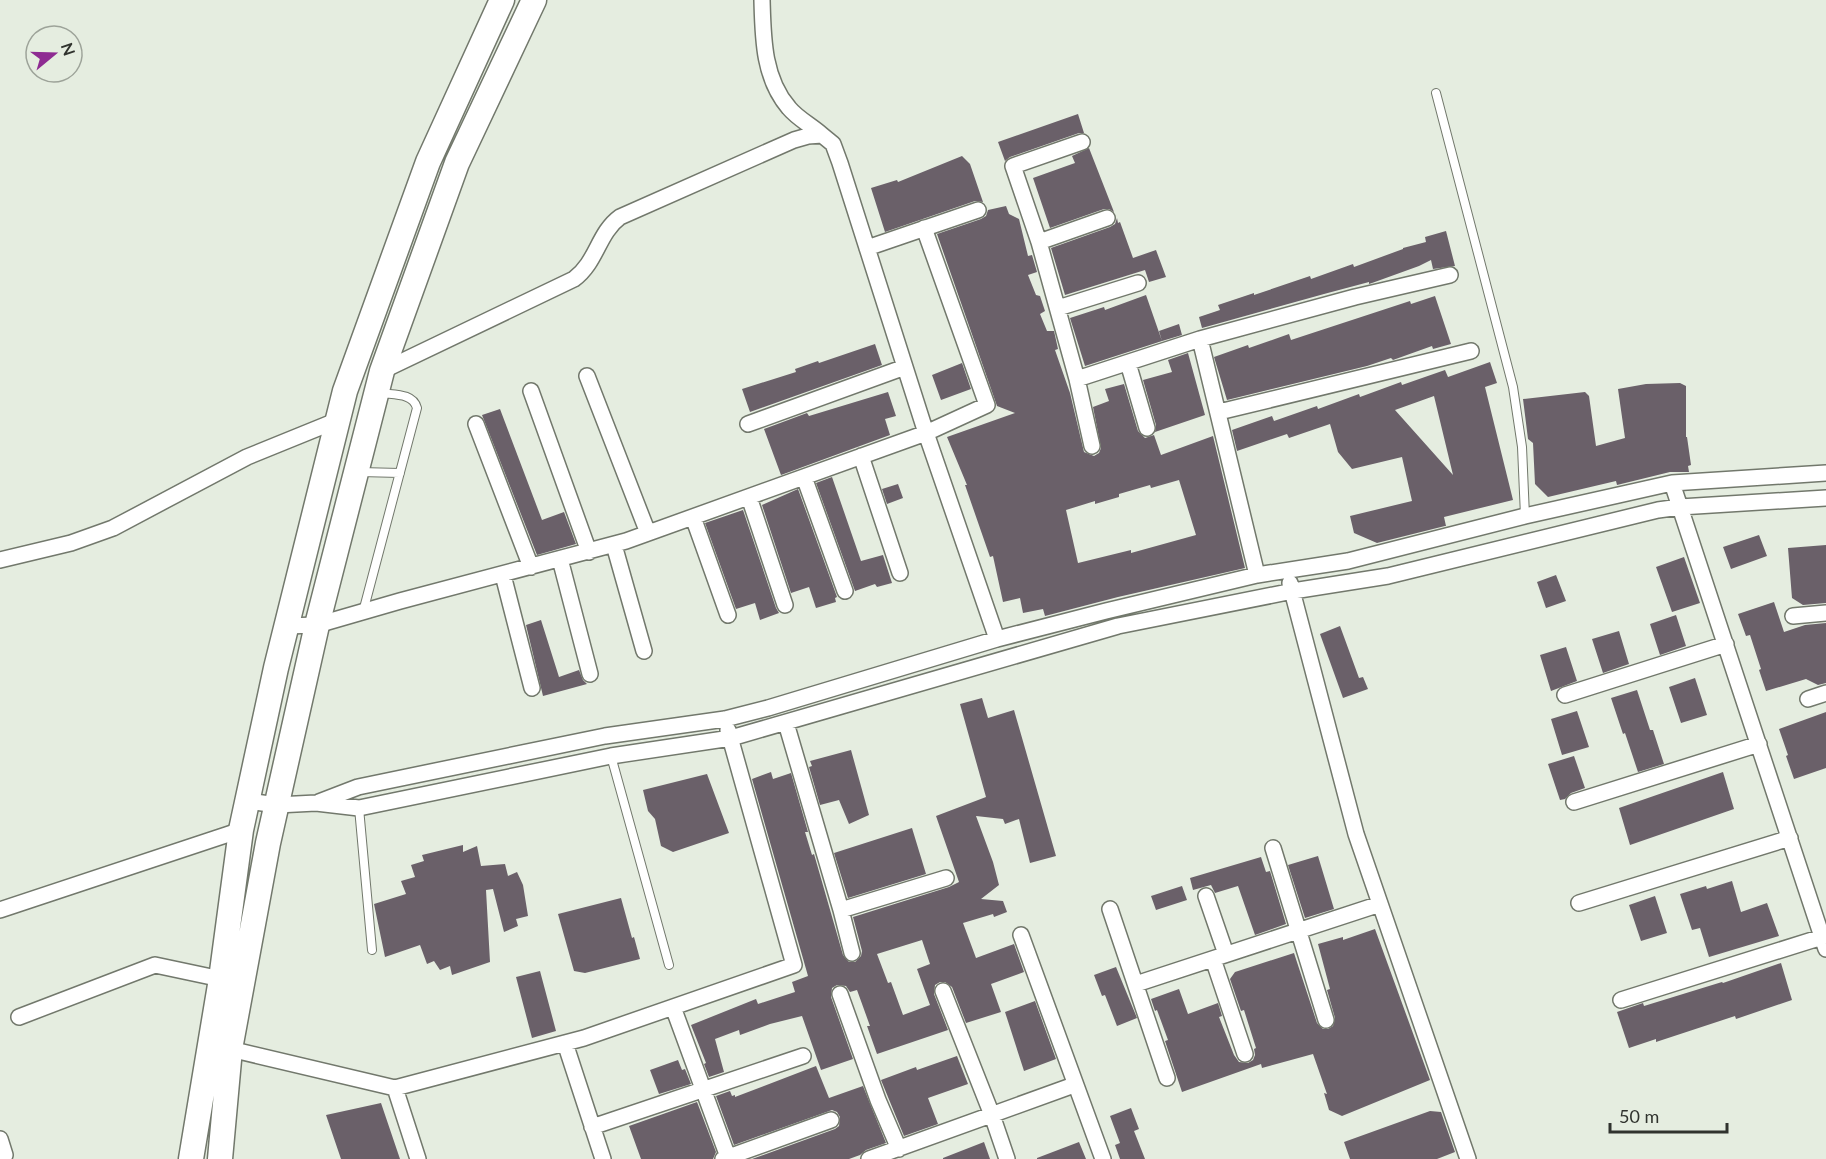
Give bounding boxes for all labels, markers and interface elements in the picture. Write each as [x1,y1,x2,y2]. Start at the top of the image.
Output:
north arrow [24,24,84,84]
text: N [58,40,80,58]
scale bar [1610,1096,1727,1134]
text: 50 m [1619,1105,1659,1127]

